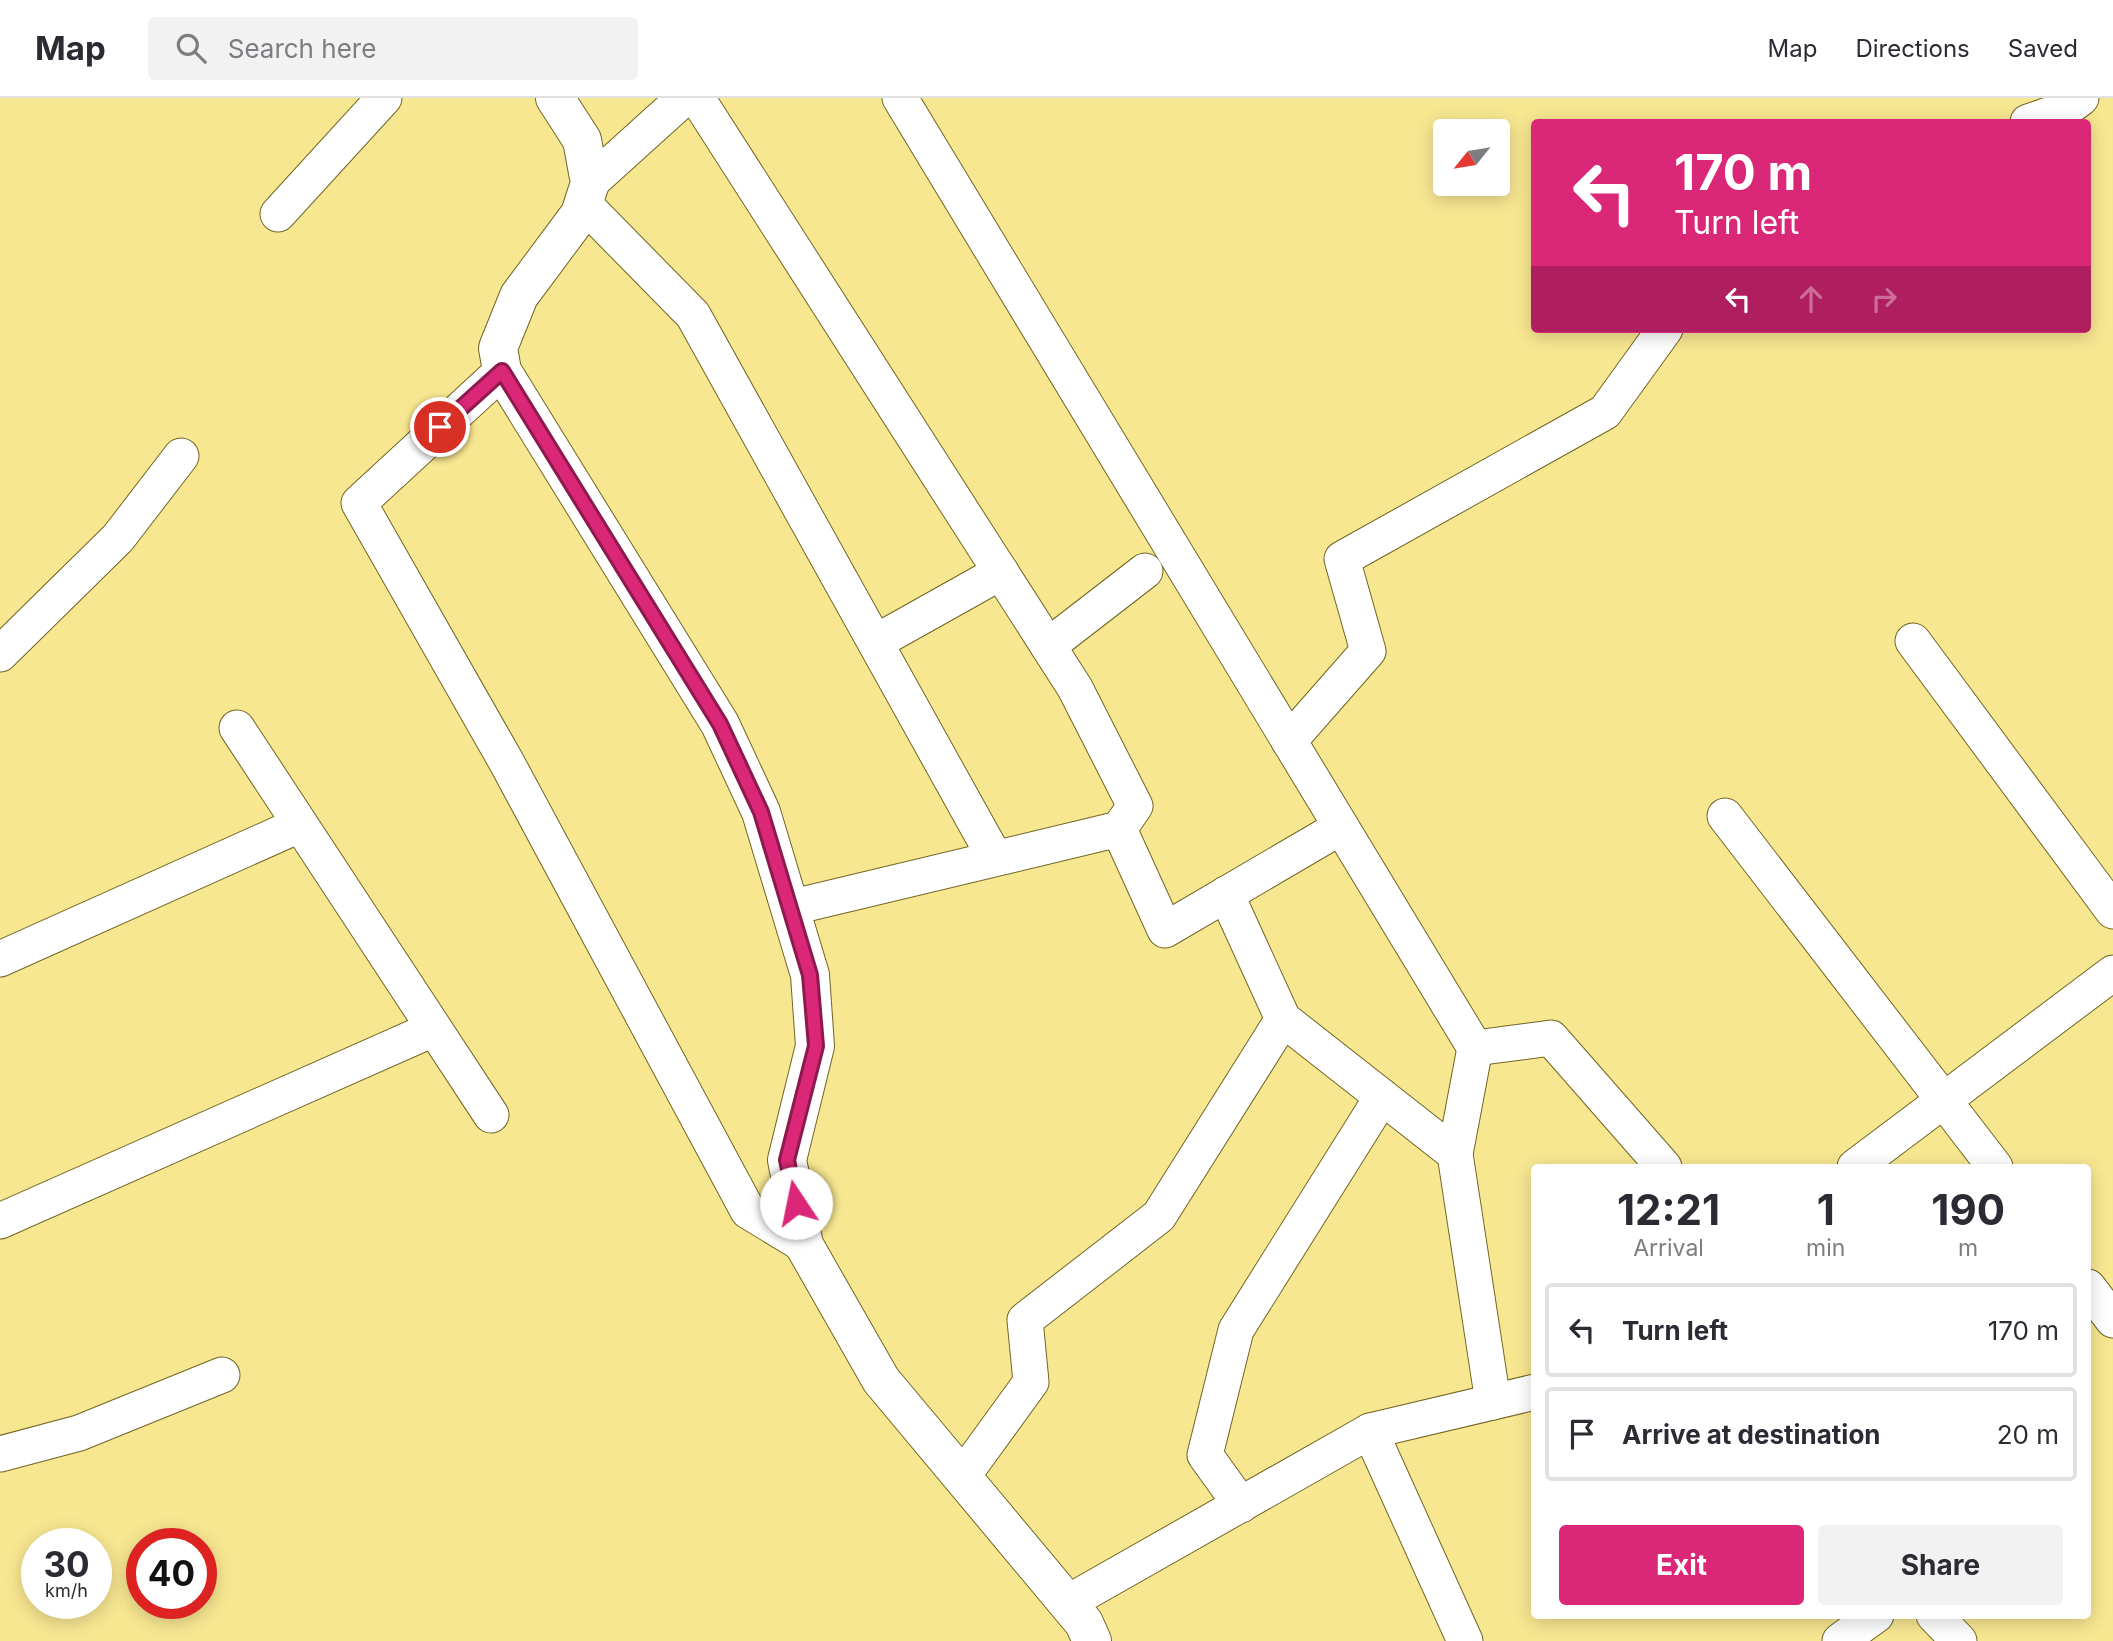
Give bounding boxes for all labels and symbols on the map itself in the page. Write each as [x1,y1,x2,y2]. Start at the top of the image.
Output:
north arrow [1433,119,1510,196]
pin [410,397,470,457]
position arrow [759,1166,833,1240]
speed limit sign: 40 [126,1528,217,1619]

